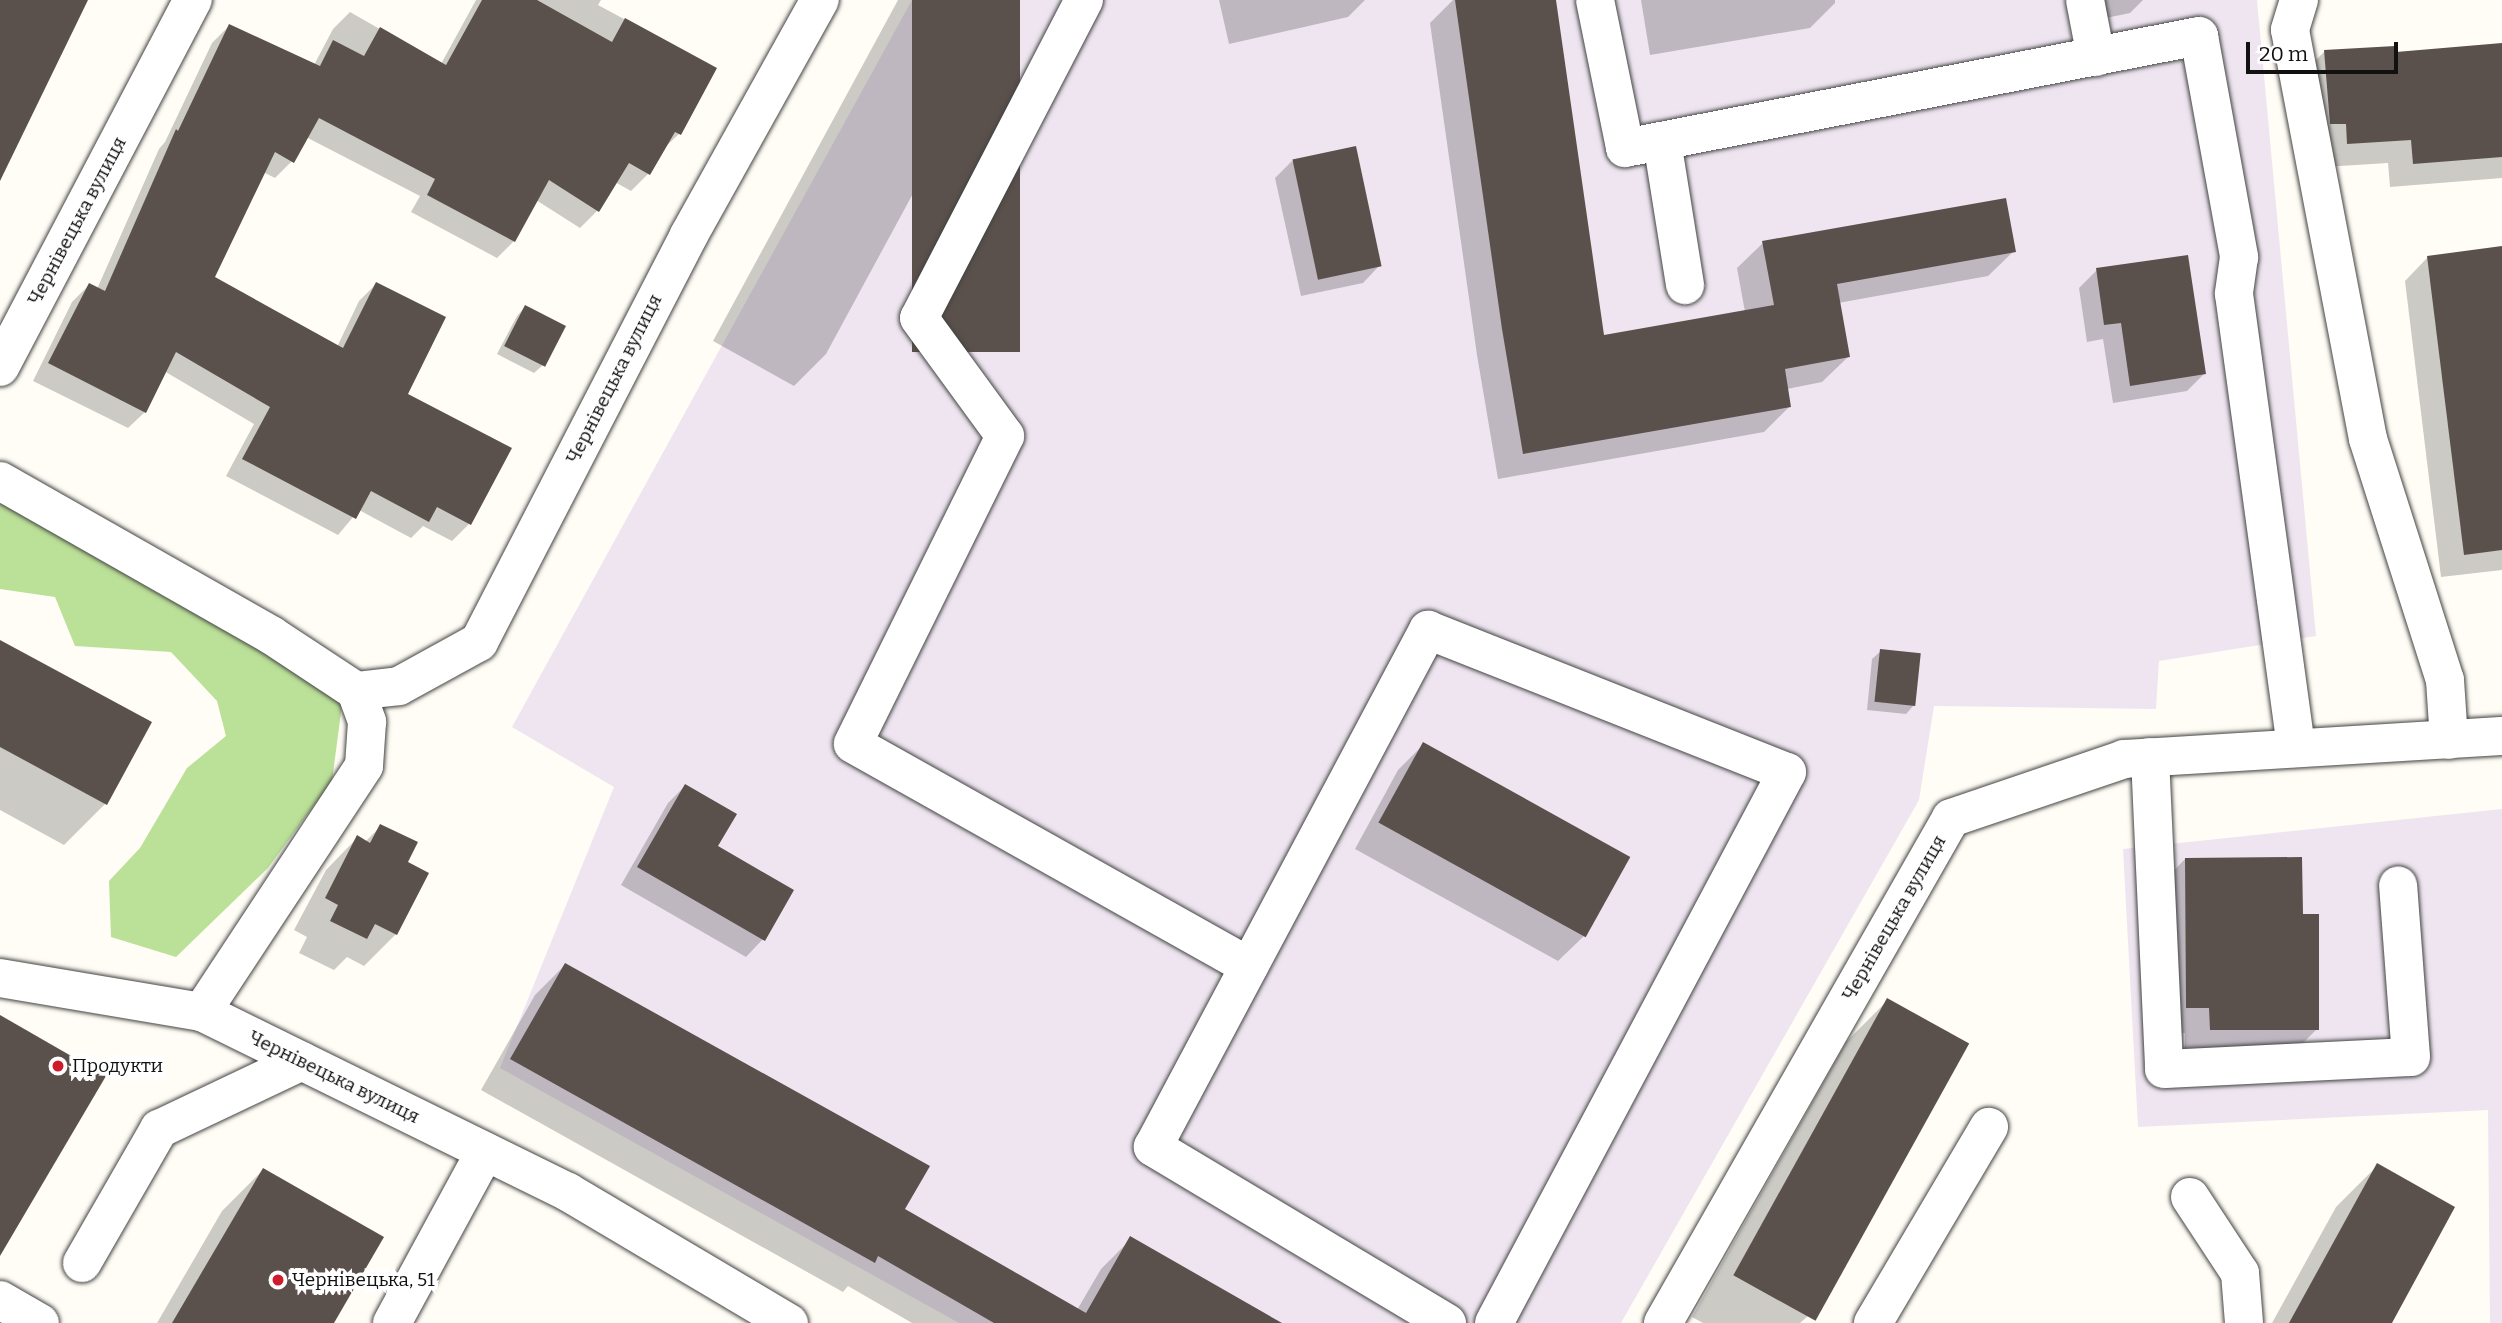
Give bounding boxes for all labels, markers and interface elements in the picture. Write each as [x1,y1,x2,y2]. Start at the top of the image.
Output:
scale bar [2250,28,2402,72]
text: 20 m [2259,41,2308,67]
street label: Чернівецька вулиця [23,133,131,309]
street label: Чернівецька вулиця [561,290,667,468]
street label: Чернівецька вулиця [1837,831,1951,1005]
street label: Чернівецька вулиця [245,1026,423,1128]
place label: Продукти [72,1055,163,1077]
marker: Продукти [50,1058,66,1074]
place label: Чернівецька, 51 [292,1269,435,1291]
marker: Чернівецька, 51 [270,1272,286,1288]

